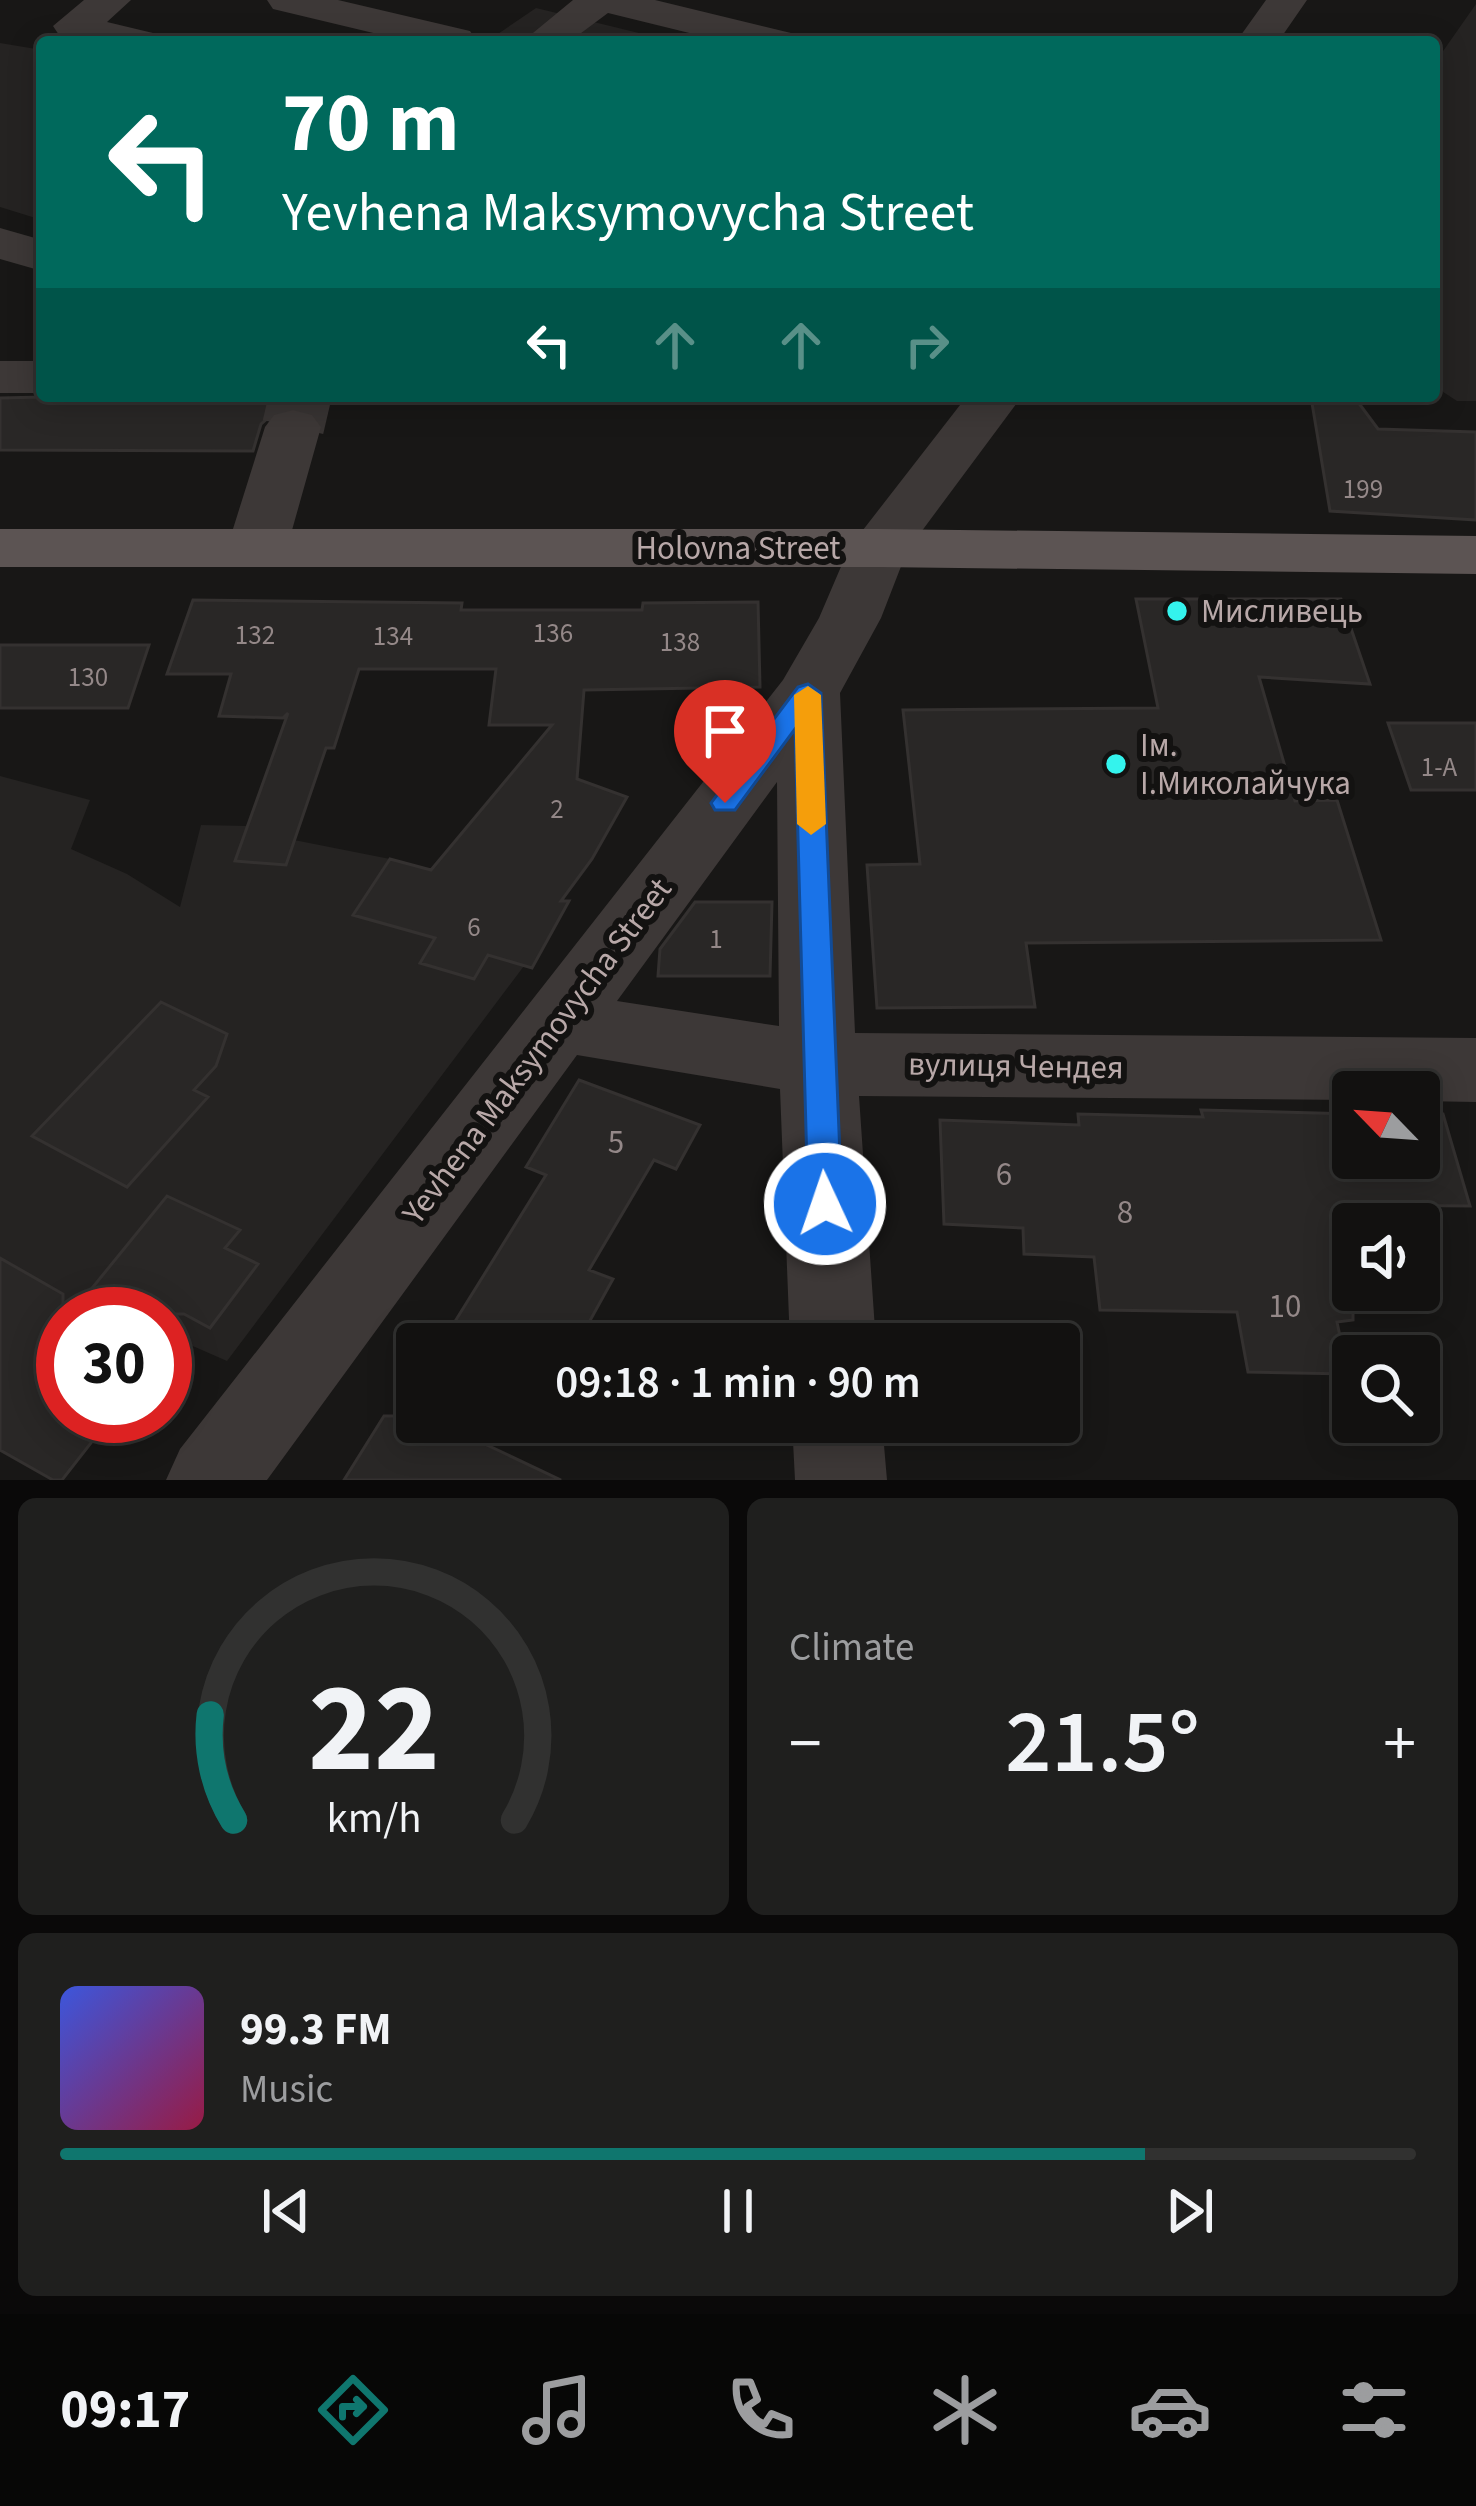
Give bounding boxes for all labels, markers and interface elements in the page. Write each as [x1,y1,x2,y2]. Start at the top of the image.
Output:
text: 70 m [282,64,460,184]
icon: left [84,84,240,240]
text: Yevhena Maksymovycha Street [282,175,974,252]
icon: left [516,312,582,378]
icon: ahead [642,312,708,378]
icon: ahead [768,312,834,378]
icon: right [894,312,960,378]
house number: 199 [1343,470,1383,509]
street label: Holovna Street [636,525,840,572]
place label: Мисливець [1201,588,1363,635]
marker: Мисливець [1164,598,1190,624]
house number: 136 [533,614,573,653]
house number: 132 [235,616,275,655]
house number: 134 [373,617,413,656]
house number: 138 [660,623,700,662]
house number: 130 [68,658,108,697]
pin [674,680,776,803]
icon: arrive [692,698,758,764]
place label: Ім. І.Миколайчука [1140,722,1351,807]
house number: 1-А [1421,748,1458,787]
marker: Ім. І.Миколайчука [1103,751,1129,777]
house number: 2 [550,790,564,829]
street label: Yevhena Maksymovycha Street [390,868,683,1235]
house number: 6 [467,908,481,947]
house number: 1 [709,920,723,959]
street label: вулиця Чендея [908,1041,1124,1091]
north arrow [1332,1071,1440,1179]
map controls [1332,1071,1440,1443]
house number: 5 [608,1119,624,1166]
position arrow [762,1141,888,1267]
house number: 6 [996,1151,1012,1198]
house number: 8 [1117,1189,1133,1236]
button: sound [1332,1203,1440,1311]
house number: 10 [1269,1283,1301,1330]
speed limit sign: 30 [36,1287,192,1443]
button: search [1332,1335,1440,1443]
text: 09:18 · 1 min · 90 m [555,1351,921,1415]
text: Climate [789,1620,914,1676]
text: 22 [308,1641,439,1819]
text: 21.5° [1005,1679,1200,1807]
text: − [789,1697,822,1791]
text: + [1383,1697,1416,1791]
text: km/h [326,1787,421,1848]
text: 99.3 FM [240,1998,392,2062]
text: Music [240,2062,333,2118]
icon: previous [253,2178,319,2244]
icon: pause [705,2178,771,2244]
icon: next [1157,2178,1223,2244]
icon: directions [311,2368,395,2452]
icon: music [515,2368,599,2452]
icon: phone [719,2368,803,2452]
icon: climate [923,2368,1007,2452]
icon: car [1128,2368,1212,2452]
icon: filters [1332,2368,1416,2452]
text: 09:17 [60,2372,190,2449]

